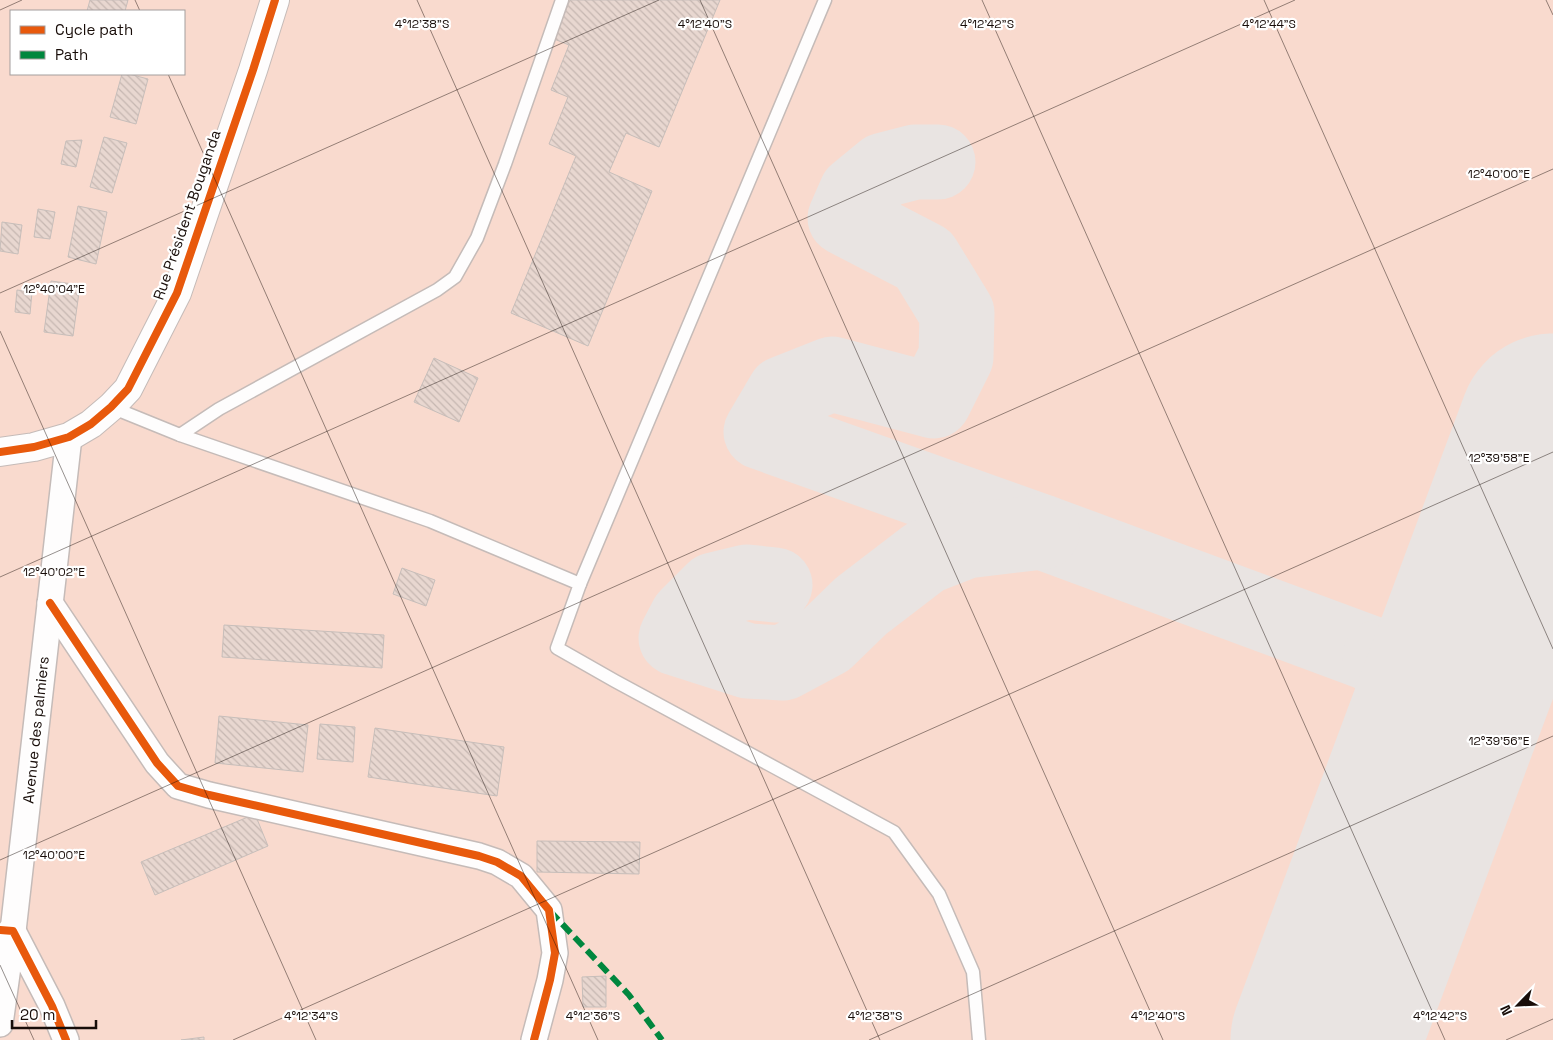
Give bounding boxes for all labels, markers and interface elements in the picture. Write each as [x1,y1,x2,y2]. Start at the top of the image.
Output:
legend [10,10,185,75]
text: 4°12'38"S [395,16,449,32]
text: 4°12'40"S [678,16,732,32]
text: 4°12'42"S [960,16,1014,32]
text: 4°12'44"S [1242,16,1296,32]
text: Cycle path [55,20,133,39]
text: Path [55,45,88,64]
street label: Rue Président Bouganda [148,127,225,302]
text: 12°40'00"E [1468,166,1530,182]
text: 12°40'04"E [23,281,85,297]
text: 12°39'58"E [1469,450,1530,466]
text: 12°40'02"E [23,564,85,580]
street label: Avenue des palmiers [18,655,53,805]
text: 12°39'56"E [1469,733,1530,749]
text: 12°40'00"E [23,847,85,863]
north arrow [1493,980,1543,1030]
scale bar [12,998,96,1030]
text: N [1496,1002,1516,1018]
text: 20 m [20,1005,55,1024]
text: 4°12'34"S [284,1008,338,1024]
text: 4°12'36"S [566,1008,620,1024]
text: 4°12'38"S [848,1008,902,1024]
text: 4°12'40"S [1131,1008,1185,1024]
text: 4°12'42"S [1413,1008,1467,1024]

